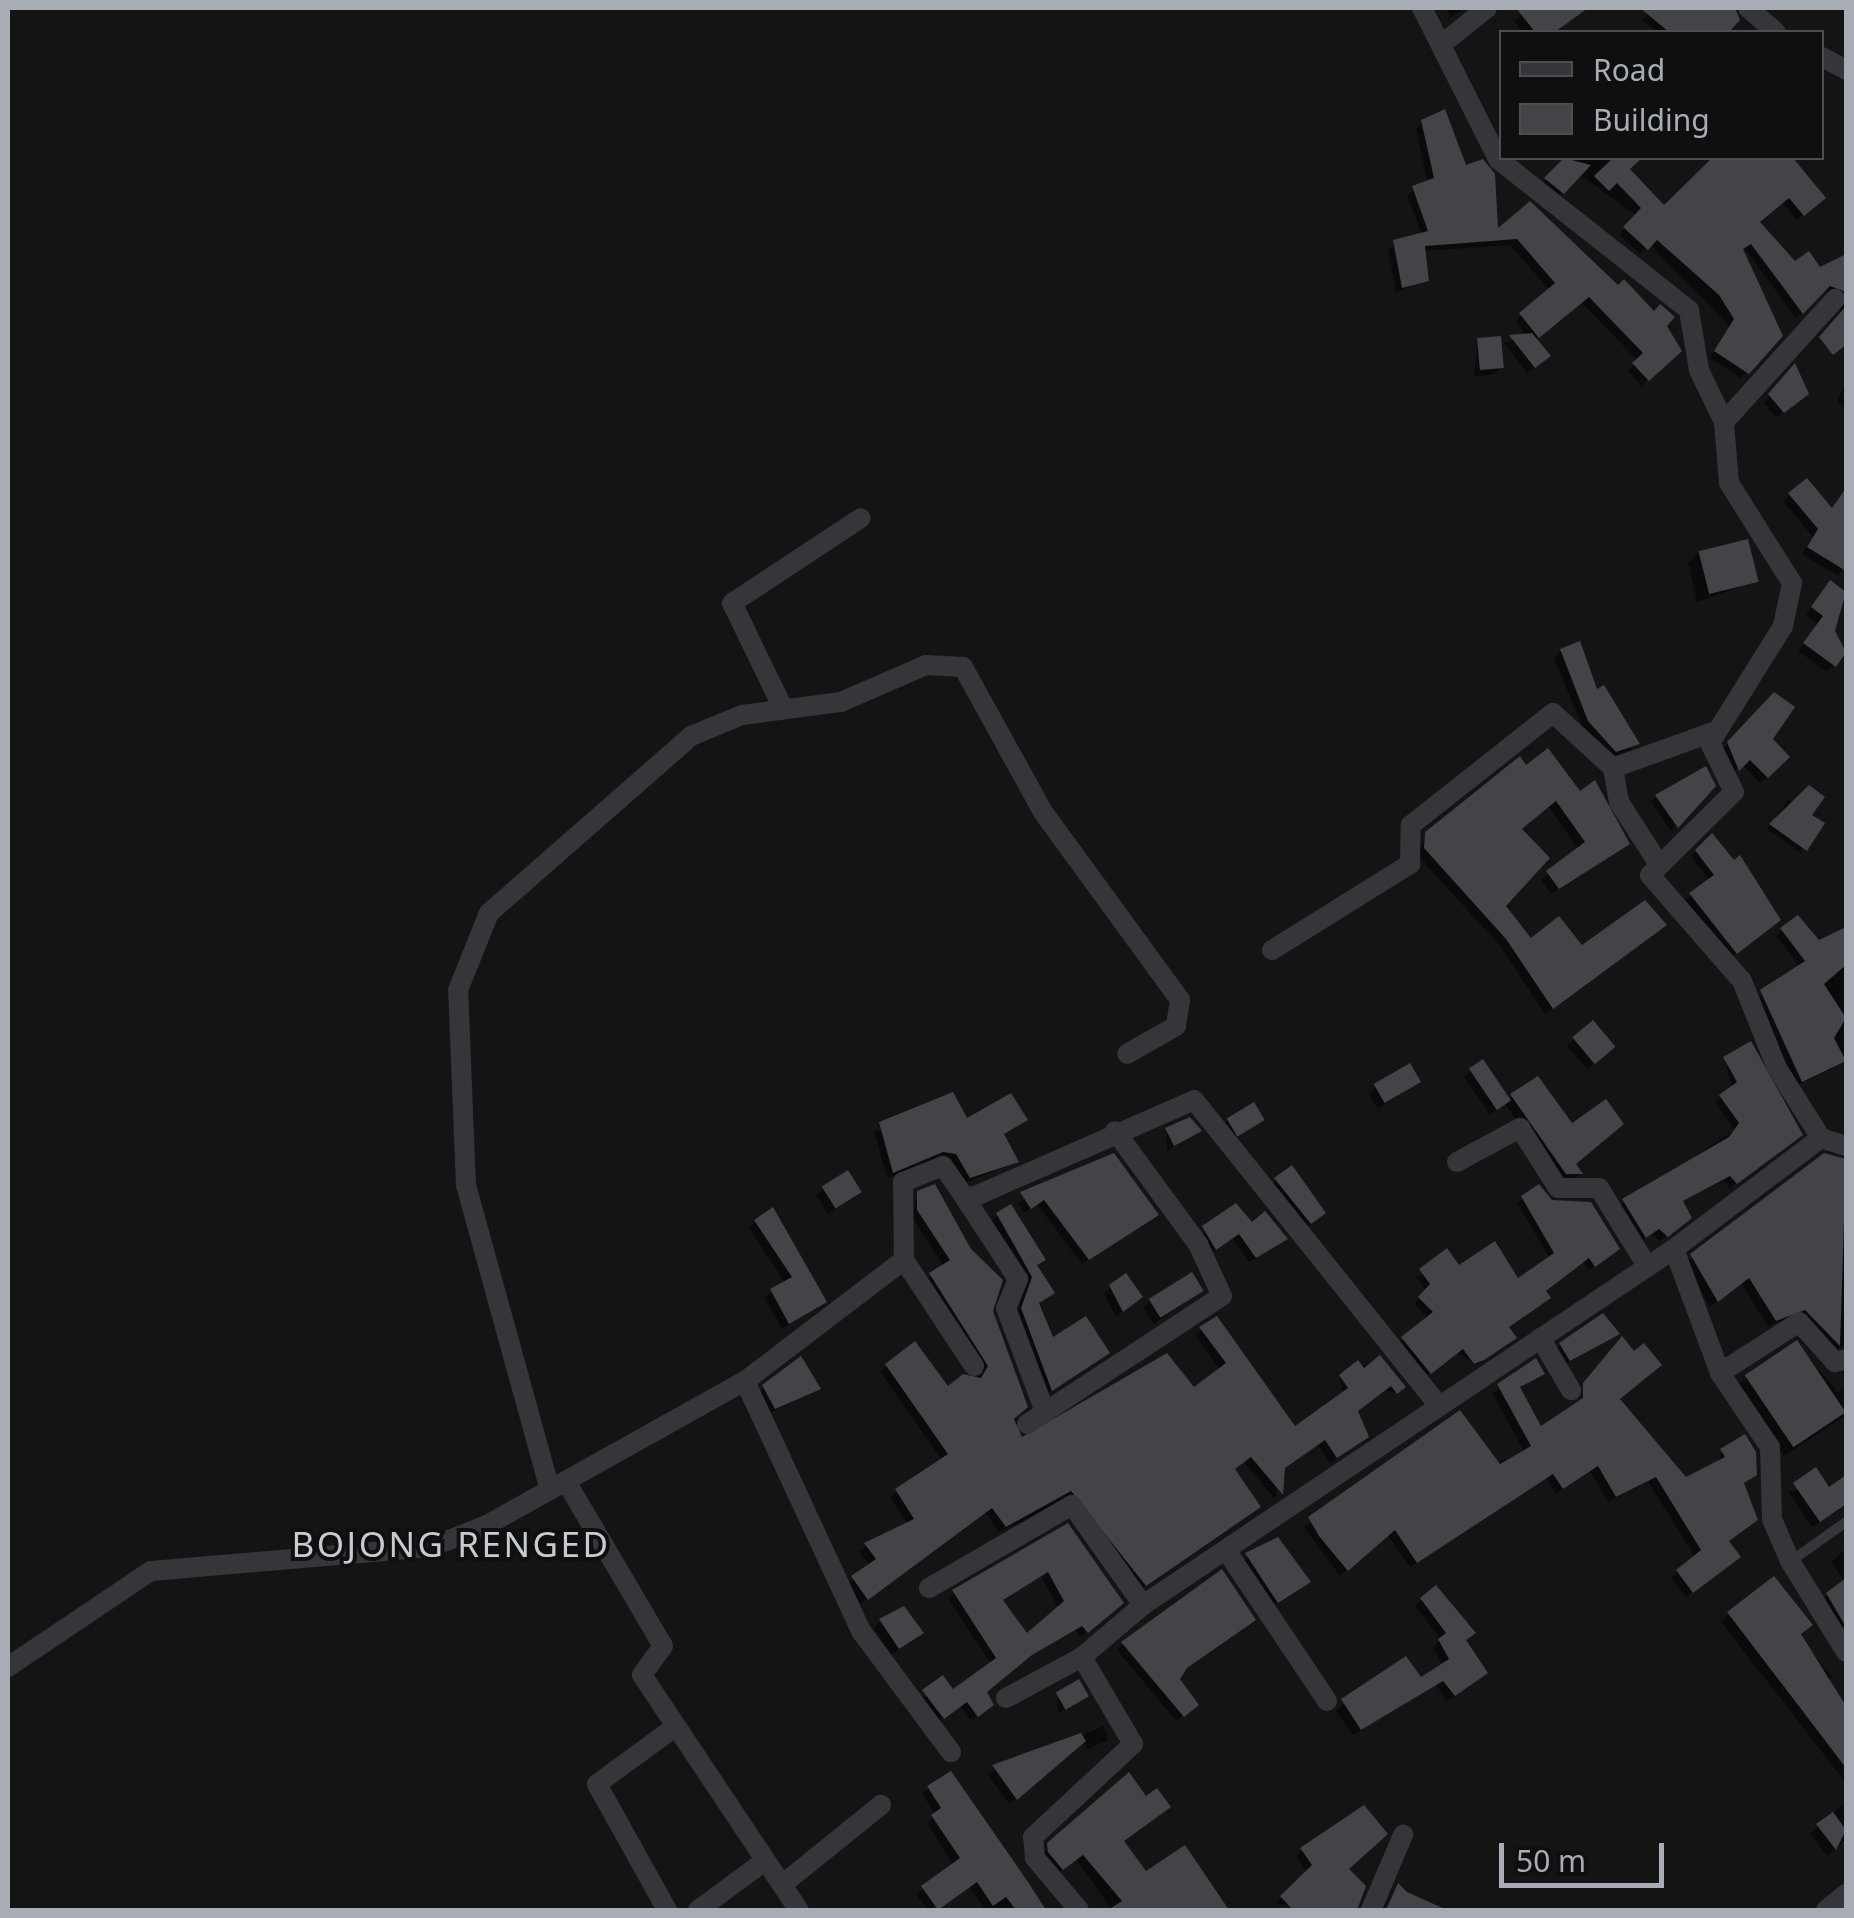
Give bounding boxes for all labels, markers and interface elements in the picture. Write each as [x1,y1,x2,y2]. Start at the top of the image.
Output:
legend [1499,30,1824,160]
text: Road [1593,49,1665,90]
text: Building [1593,99,1710,140]
district label: BOJONG RENGED [292,1523,610,1565]
scale bar [1504,1823,1669,1885]
text: 50 m [1516,1840,1586,1881]

